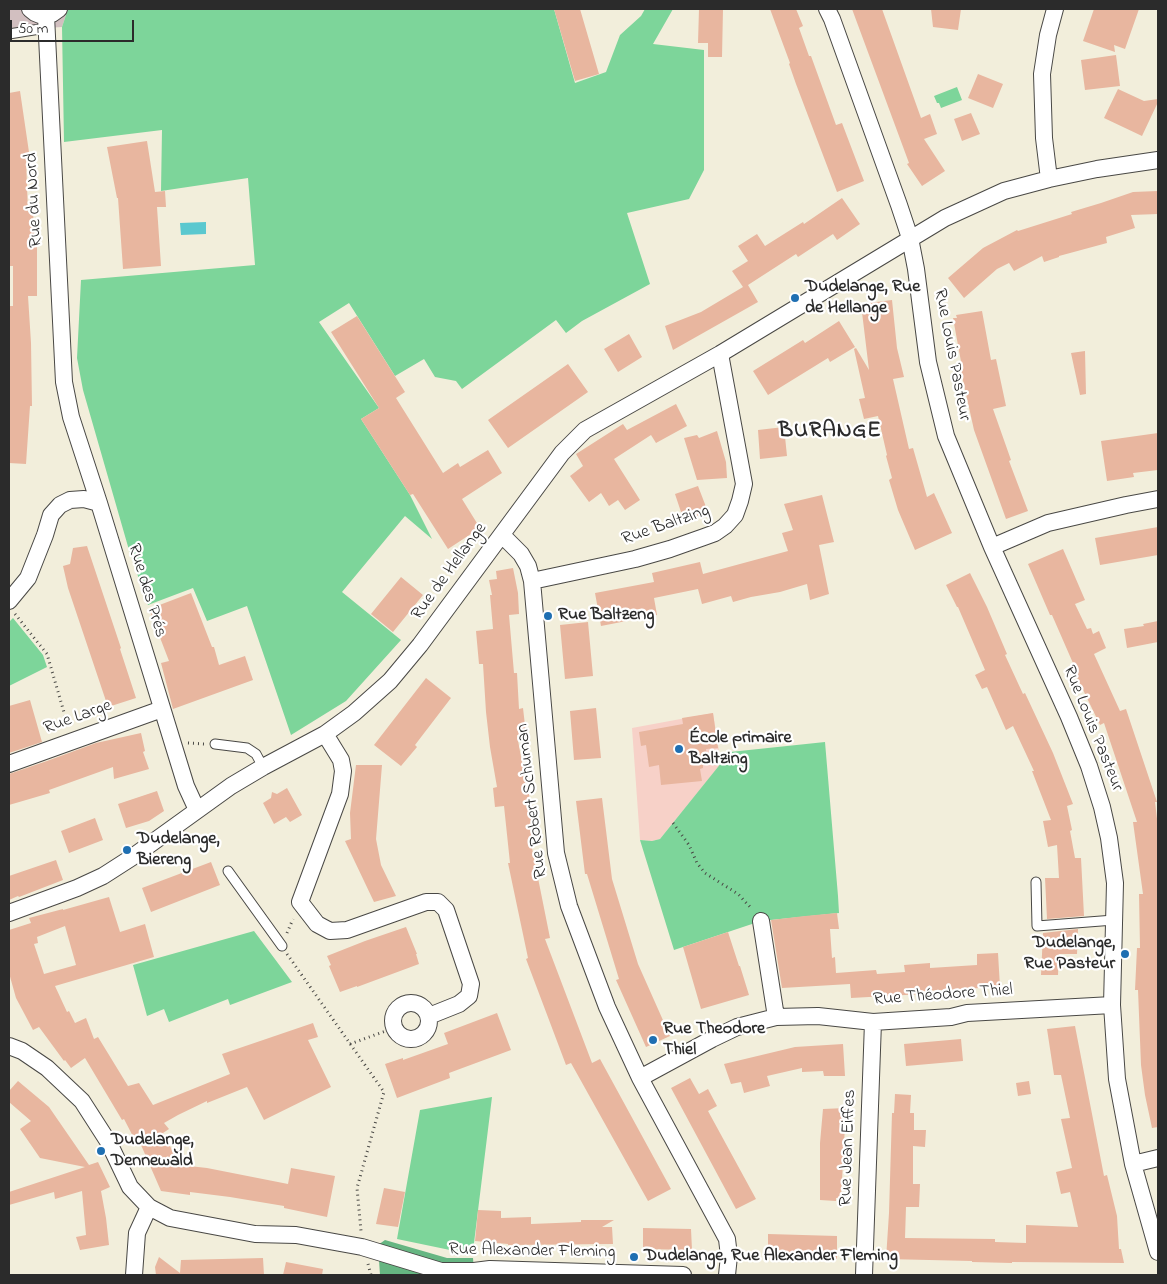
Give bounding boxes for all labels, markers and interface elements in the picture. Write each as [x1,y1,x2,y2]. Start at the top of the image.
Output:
scale bar [12,10,136,42]
text: 50 m [18,18,48,40]
street label: Rue du Nord [22,152,48,248]
place label: Dudelange, Rue de Hellange [805,277,920,320]
street label: Rue Louis Pasteur [928,287,974,423]
marker: Dudelange, Rue de Hellange [789,292,801,304]
district label: BURANGE [777,419,883,445]
street label: Rue Baltzing [619,501,713,551]
street label: Rue de Hellange [408,519,492,625]
street label: Rue des Prés [122,542,170,640]
place label: Rue Baltzeng [558,605,654,627]
marker: Rue Baltzeng [542,610,554,622]
street label: Rue Louis Pasteur [1057,663,1127,795]
street label: Rue Large [41,696,115,740]
street label: Rue Robert Schuman [513,722,553,880]
place label: École primaire Baltzing [689,728,791,771]
marker: École primaire Baltzing [673,743,685,755]
place label: Dudelange, Biereng [137,829,220,872]
marker: Dudelange, Biereng [121,844,133,856]
place label: Dudelange, Rue Pasteur [1024,933,1115,976]
marker: Dudelange, Rue Pasteur [1119,948,1131,960]
street label: Rue Théodore Thiel [872,980,1014,1012]
place label: Rue Theodore Thiel [663,1019,765,1062]
marker: Rue Theodore Thiel [647,1034,659,1046]
street label: Rue Jean Eiffes [836,1089,862,1207]
place label: Dudelange, Dennewald [111,1130,194,1172]
marker: Dudelange, Dennewald [95,1145,107,1157]
street label: Rue Alexander Fleming [448,1240,616,1264]
place label: Dudelange, Rue Alexander Fleming [644,1246,898,1268]
marker: Dudelange, Rue Alexander Fleming [628,1251,640,1263]

